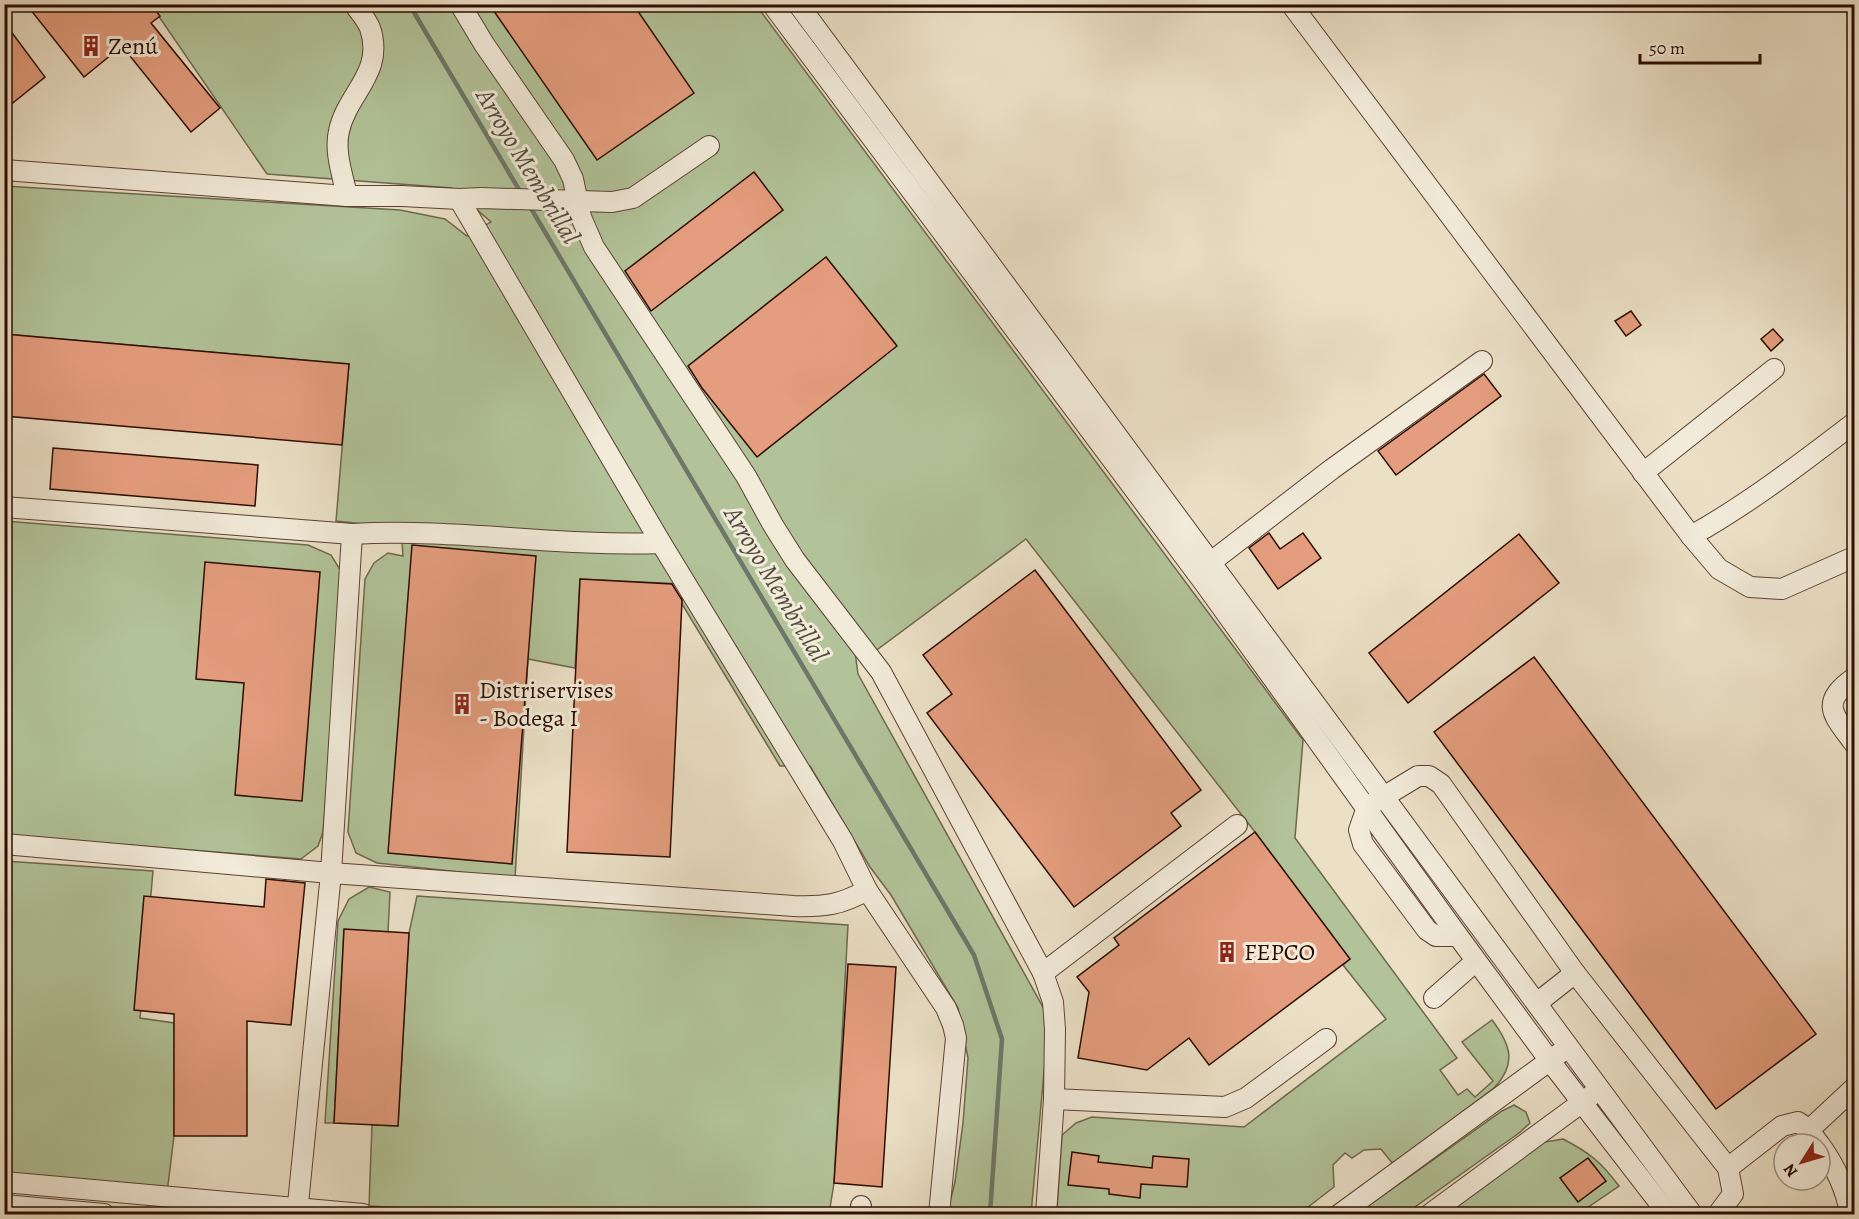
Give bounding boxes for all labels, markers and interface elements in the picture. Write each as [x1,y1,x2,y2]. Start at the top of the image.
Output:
scale bar [1640,27,1760,65]
place label: Zenú [108,30,158,62]
building icon: Zenú [79,34,103,58]
text: 50 m [1649,36,1685,60]
water label: Arroyo Membrillal [467,80,589,251]
water label: Arroyo Membrillal [715,498,837,669]
place label: Distriservises - Bodega I [479,674,614,734]
building icon: Distriservises - Bodega I [450,692,474,716]
place label: FEPCO [1244,936,1315,968]
building icon: FEPCO [1215,940,1239,964]
north arrow [1772,1132,1832,1192]
text: N [1778,1159,1803,1182]

